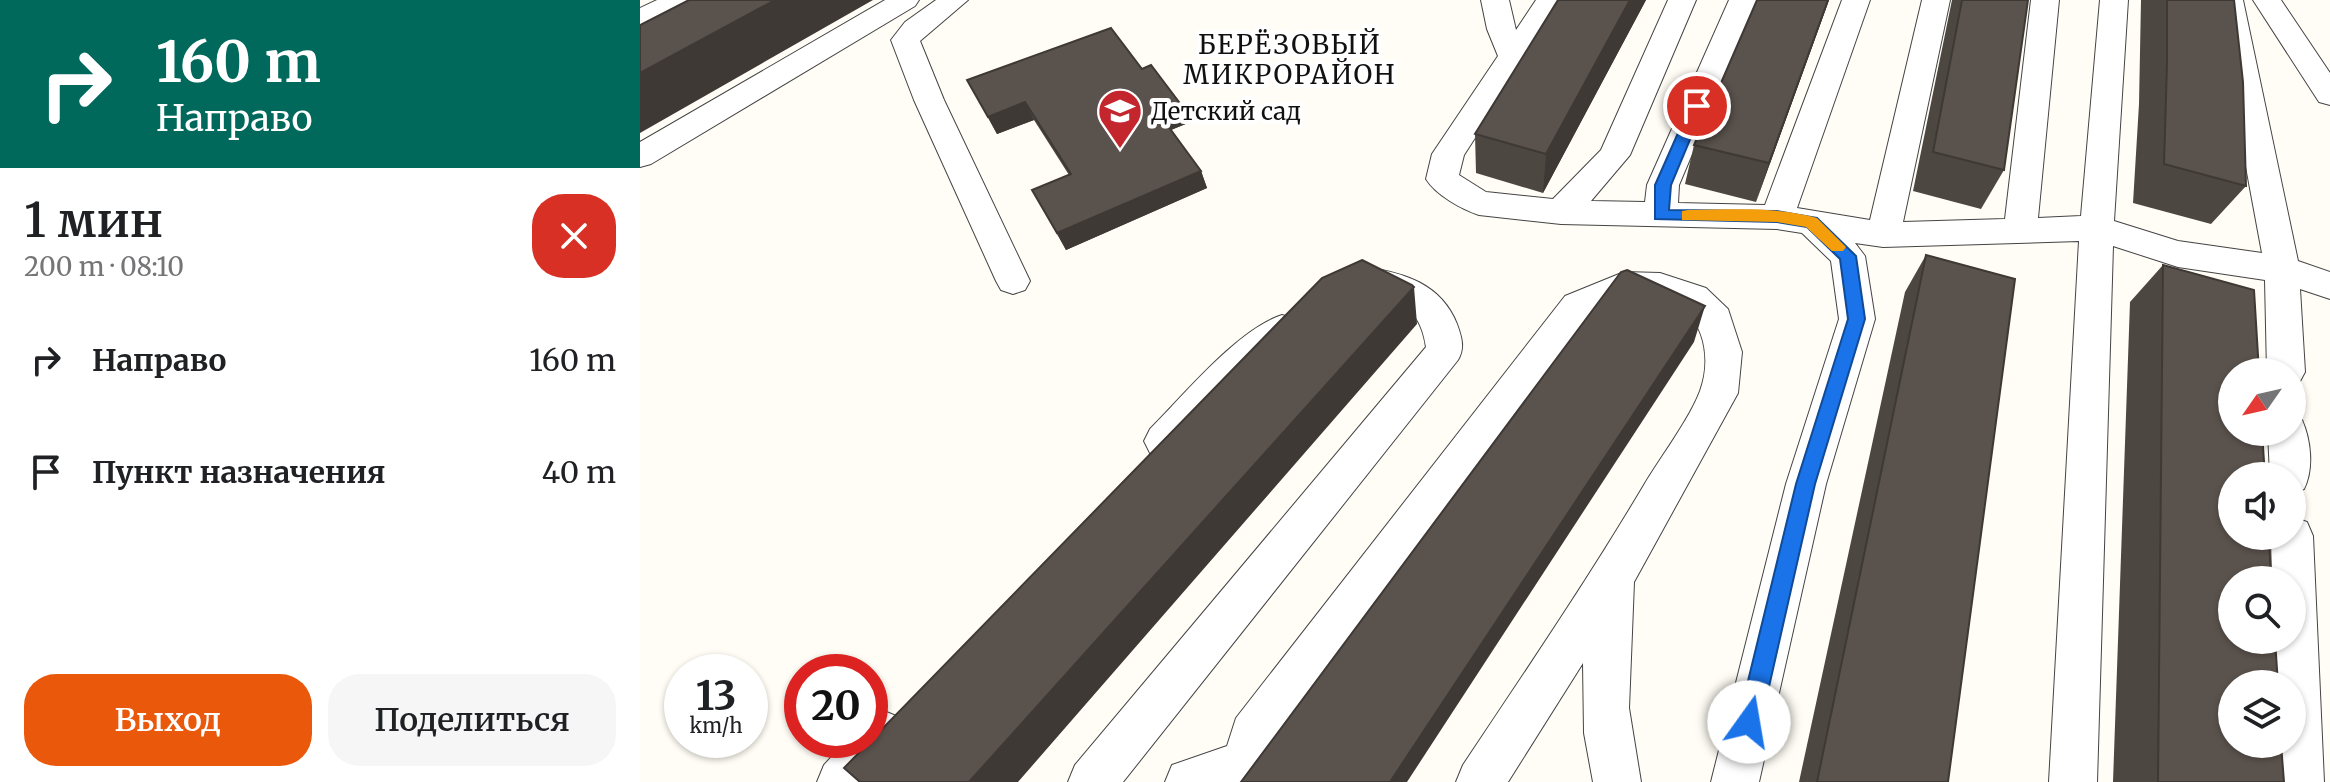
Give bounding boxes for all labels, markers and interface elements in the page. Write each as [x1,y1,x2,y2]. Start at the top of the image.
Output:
text: 160 m [156,27,321,97]
district label: БЕРЁЗОВЫЙ МИКРОРАЙОН [1183,28,1397,91]
icon: right [24,32,128,136]
pin [1663,72,1731,140]
icon: arrive [1675,84,1719,128]
school or university icon: Детский сад [1096,87,1144,150]
text: Направо [156,96,312,141]
place label: Детский сад [1151,96,1301,127]
text: 1 мин [24,190,163,250]
button: close [532,194,616,278]
text: 200 m · 08:10 [24,250,184,283]
icon: right [24,338,68,382]
text: Направо [92,341,226,379]
text: 160 m [529,341,616,379]
north arrow [2218,358,2306,446]
map controls [2218,358,2306,758]
icon: arrive [24,450,68,494]
text: Пункт назначения [92,453,386,491]
text: 40 m [542,453,616,491]
button: sound [2218,462,2306,550]
button: search [2218,566,2306,654]
speed limit sign: 20 [784,654,888,758]
button: layers [2218,670,2306,758]
text: 13 [696,671,736,721]
button: Выход [24,674,312,766]
button: Поделиться [328,674,616,766]
position arrow [1707,680,1791,764]
text: km/h [690,713,742,738]

